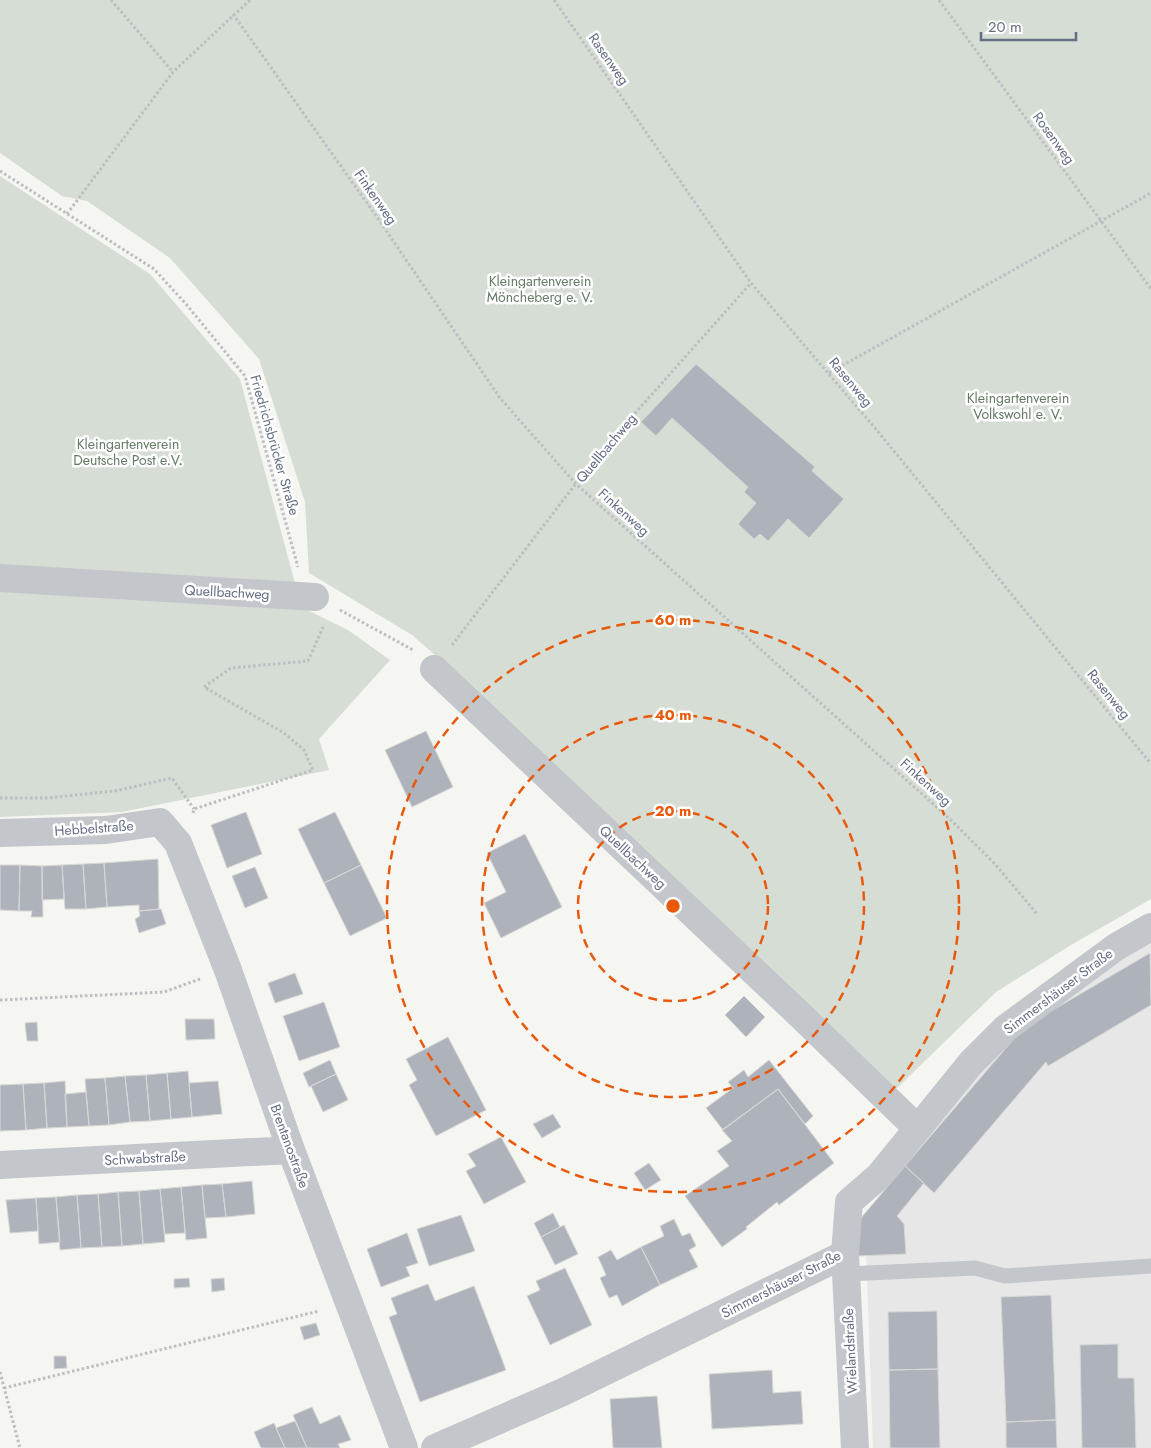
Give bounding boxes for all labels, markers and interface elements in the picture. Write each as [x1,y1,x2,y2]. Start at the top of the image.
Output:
scale bar [981,10,1076,42]
text: 20 m [988,16,1022,38]
street label: Rasenweg [584,29,634,89]
street label: Rosenweg [1028,108,1080,168]
street label: Finkenweg [350,165,402,229]
park label: Kleingartenverein Möncheberg e. V. [487,271,593,307]
street label: Rasenweg [824,353,878,411]
street label: Friedrichsbrücker Straße [245,372,305,518]
park label: Kleingartenverein Volkswohl e. V. [967,388,1069,424]
street label: Quellbachweg [571,409,641,487]
park label: Kleingartenverein Deutsche Post e.V. [73,434,183,470]
street label: Finkenweg [594,484,654,540]
street label: Quellbachweg [184,580,270,604]
text: 60 m [655,609,691,631]
street label: Rasenweg [1083,665,1135,723]
text: 40 m [654,704,692,726]
street label: Finkenweg [896,754,956,810]
text: 20 m [655,800,691,822]
street label: Hebbelstraße [54,815,134,841]
street label: Quellbachweg [595,821,671,893]
centre of rings [664,897,682,915]
street label: Simmershäuser Straße [999,943,1117,1039]
street label: Brentanostraße [266,1101,314,1191]
street label: Schwabstraße [104,1146,186,1170]
street label: Simmershäuser Straße [718,1245,844,1323]
street label: Wielandstraße [838,1308,862,1394]

